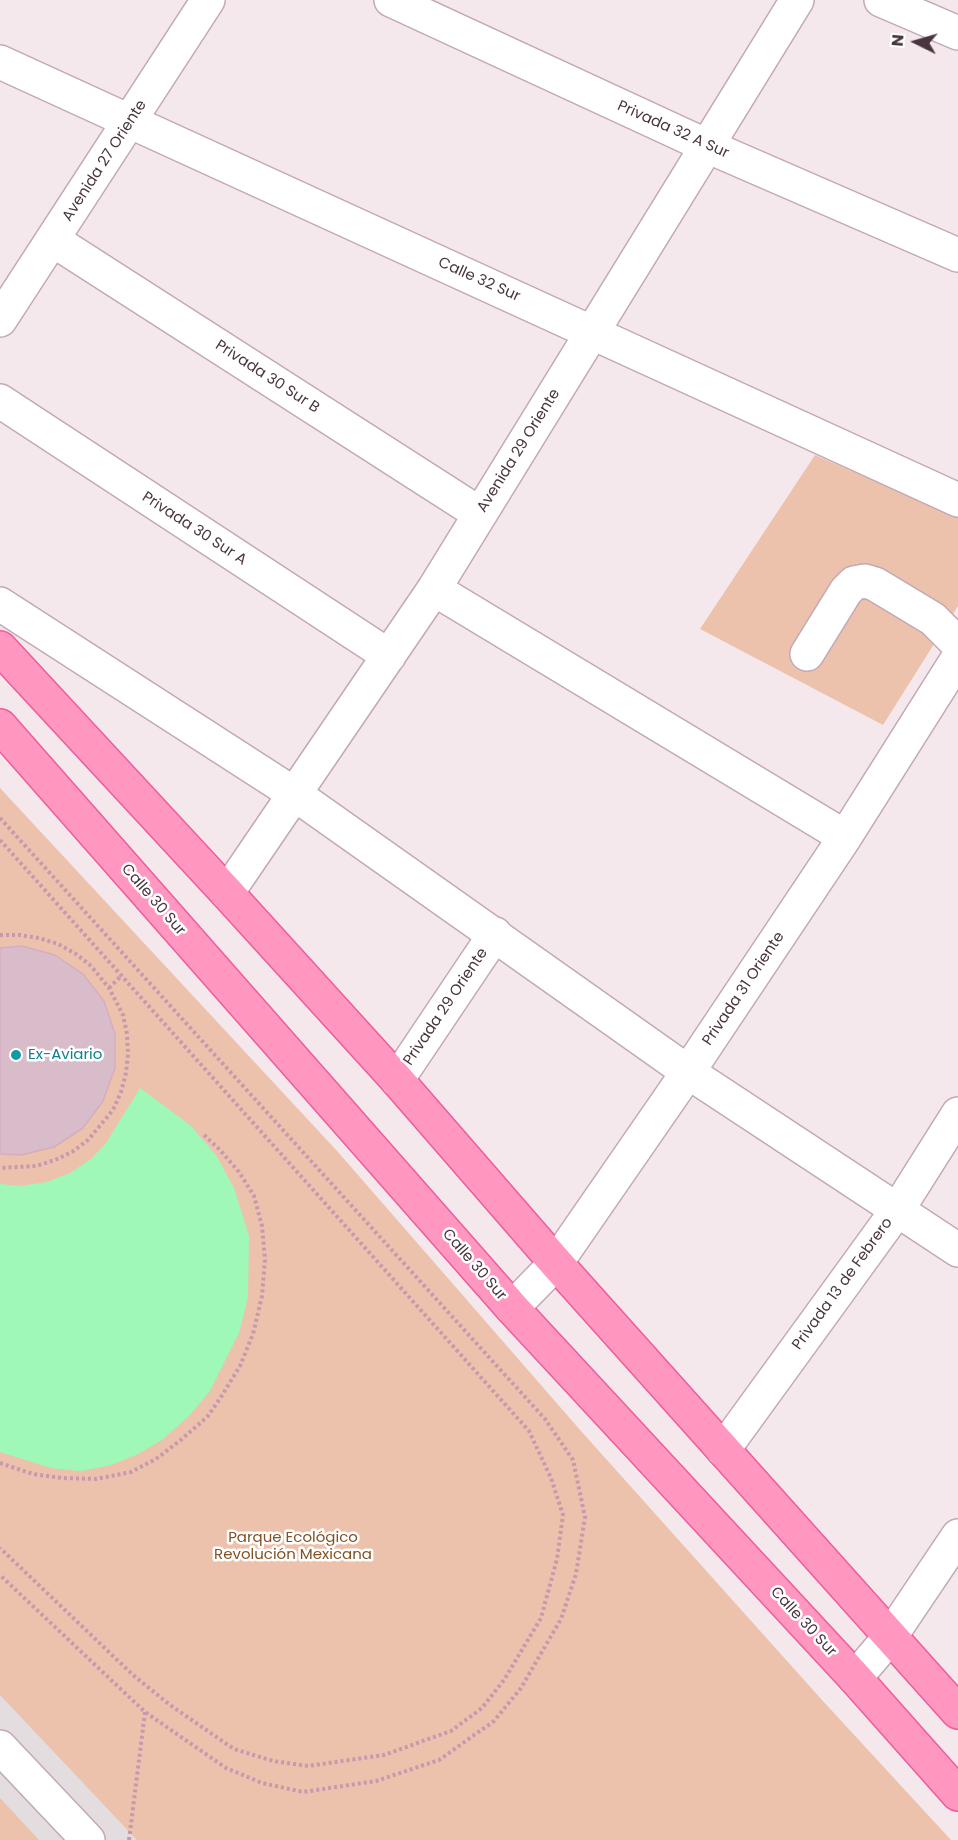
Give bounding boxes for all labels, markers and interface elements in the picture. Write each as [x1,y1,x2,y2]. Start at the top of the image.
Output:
north arrow [886,12,946,72]
text: N [886,33,910,47]
street label: Avenida 27 Oriente [59,97,151,225]
street label: Privada 32 A Sur [614,97,732,163]
street label: Calle 32 Sur [435,254,523,306]
street label: Privada 30 Sur B [212,337,322,417]
street label: Avenida 29 Oriente [474,386,564,516]
street label: Privada 30 Sur A [138,488,250,570]
street label: Calle 30 Sur [117,861,189,939]
street label: Privada 31 Oriente [699,929,789,1049]
street label: Privada 29 Oriente [400,945,492,1069]
place label: Ex-Aviario [28,1046,102,1064]
marker: Ex-Aviario [9,1048,23,1062]
street label: Privada 13 de Febrero [789,1214,897,1354]
street label: Calle 30 Sur [438,1226,510,1304]
park label: Parque Ecológico Revolución Mexicana [214,1529,372,1564]
street label: Calle 30 Sur [766,1583,840,1661]

